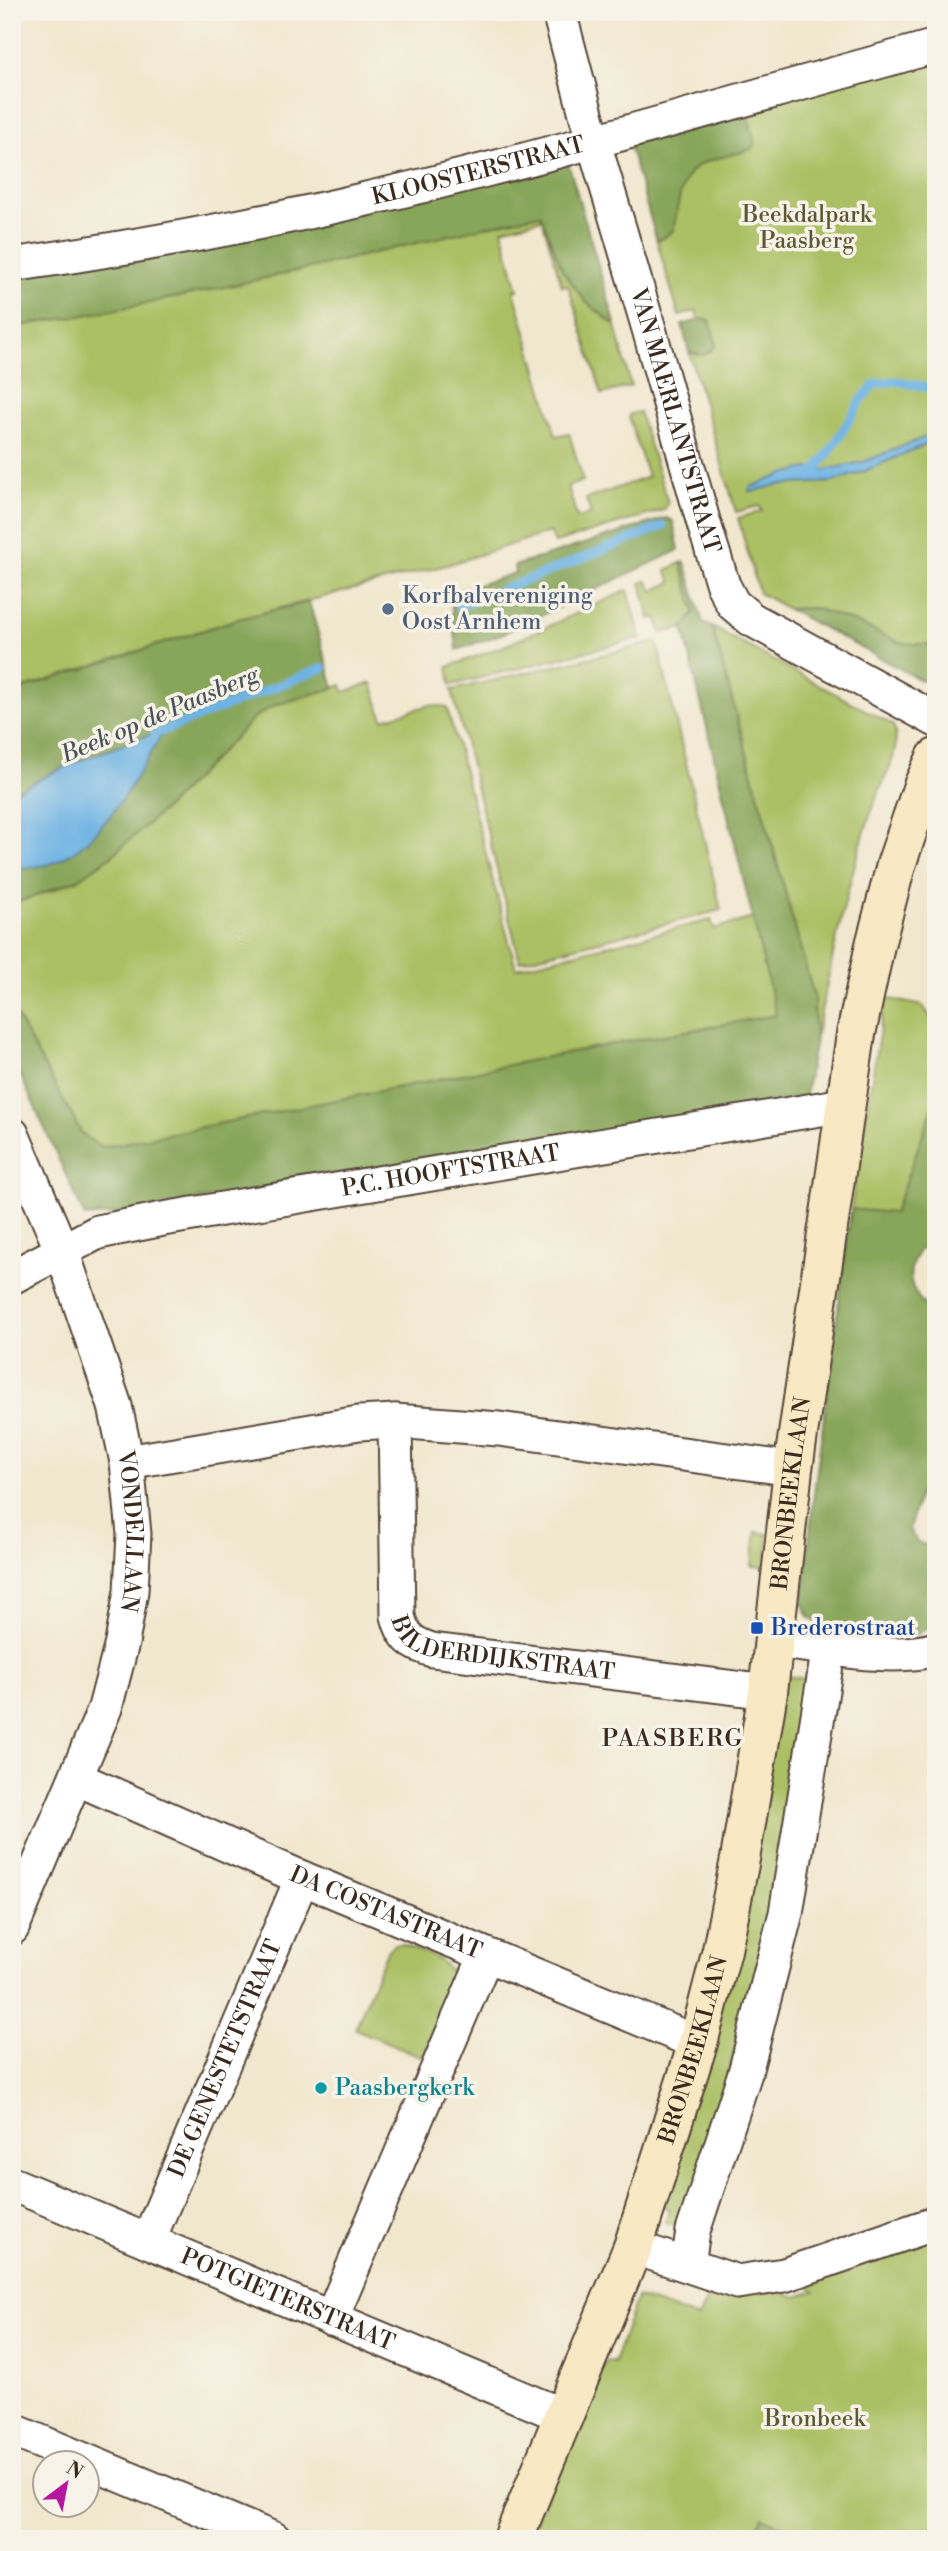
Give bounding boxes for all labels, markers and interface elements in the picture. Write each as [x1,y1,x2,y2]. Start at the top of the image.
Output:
street label: KLOOSTERSTRAAT [369,130,588,211]
park label: Beekdalpark Paasberg [741,201,873,255]
street label: VAN MAERLANTSTRAAT [623,284,726,557]
place label: Korfbalvereniging Oost Arnhem [402,582,593,636]
marker: Korfbalvereniging Oost Arnhem [380,601,396,617]
water label: Beek op de Paasberg [56,659,265,771]
street label: P.C. HOOFTSTRAAT [339,1139,562,1203]
street label: BRONBEEKLAAN [765,1395,817,1592]
street label: VONDELLAAN [111,1447,148,1614]
street label: BILDERDIJKSTRAAT [384,1611,616,1687]
place label: Brederostraat [770,1614,915,1642]
marker: Brederostraat [749,1620,765,1636]
district label: PAASBERG [602,1724,744,1754]
street label: DA COSTASTRAAT [286,1860,486,1965]
street label: DE GENESTETSTRAAT [163,1936,288,2182]
street label: BRONBEEKLAAN [652,1953,734,2148]
place label: Paasbergkerk [335,2074,475,2102]
marker: Paasbergkerk [313,2080,329,2096]
street label: POTGIETERSTRAAT [177,2243,399,2357]
park label: Bronbeek [764,2405,866,2433]
north arrow [32,2450,102,2520]
text: N [62,2456,87,2485]

